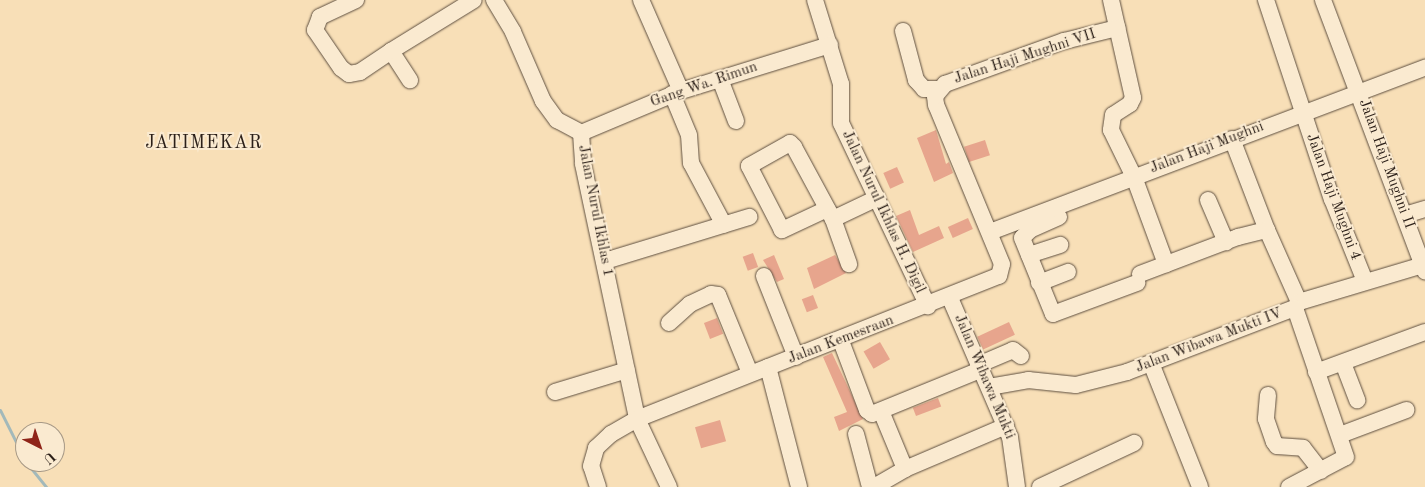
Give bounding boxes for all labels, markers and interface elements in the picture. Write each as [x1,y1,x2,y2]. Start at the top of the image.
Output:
street label: Jalan Haji Mughni VII [952,26,1098,88]
street label: Gang Wa. Rimun [648,58,760,112]
street label: Jalan Haji Mughni II [1354,97,1418,231]
street label: Jalan Haji Mughni [1148,118,1266,178]
street label: Jalan Nurul Ikhlas H. Digil [837,128,929,296]
street label: Jalan Haji Mughni 4 [1302,131,1364,263]
district label: JATIMEKAR [144,132,264,154]
street label: Jalan Nurul Ikhlas 1 [573,144,617,278]
street label: Jalan Wibawa Mukti IV [1133,305,1285,377]
street label: Jalan Kemesraan [786,312,896,368]
street label: Jalan Wibawa Mukti [950,312,1018,442]
north arrow [15,422,65,472]
text: U [40,449,58,466]

